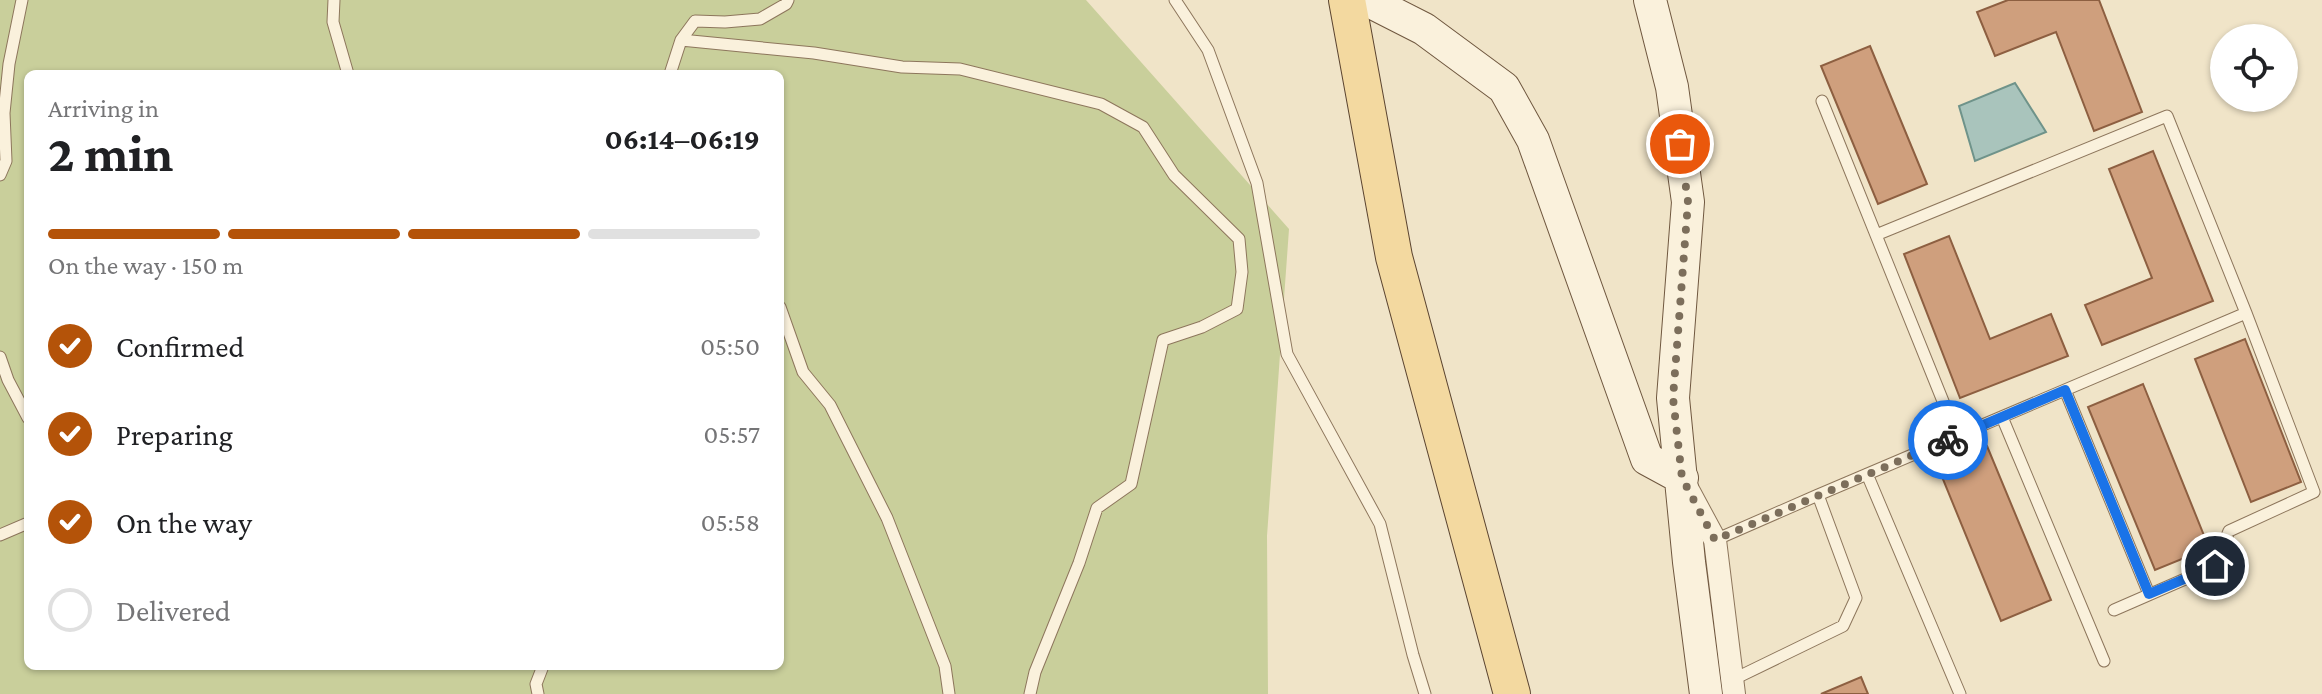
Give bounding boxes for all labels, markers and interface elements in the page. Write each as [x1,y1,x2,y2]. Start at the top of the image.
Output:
map controls [2210,24,2298,112]
button: locate [2210,24,2298,112]
text: Arriving in [48,94,159,123]
pin [1646,110,1714,178]
text: 06:14–06:19 [604,122,760,155]
icon: bag [1658,122,1702,166]
text: 2 min [48,124,173,182]
text: On the way · 150 m [48,251,243,280]
icon: check [48,324,92,368]
text: Confirmed [116,330,244,363]
text: 05:50 [700,332,760,361]
courier [1908,400,1988,480]
icon: check [48,412,92,456]
text: Preparing [116,418,233,451]
icon: bike [1926,418,1970,462]
text: 05:57 [704,420,760,449]
icon: check [48,500,92,544]
text: On the way [116,506,252,539]
text: 05:58 [701,508,760,537]
pin [2181,532,2249,600]
icon: home [2193,544,2237,588]
text: Delivered [116,594,231,627]

